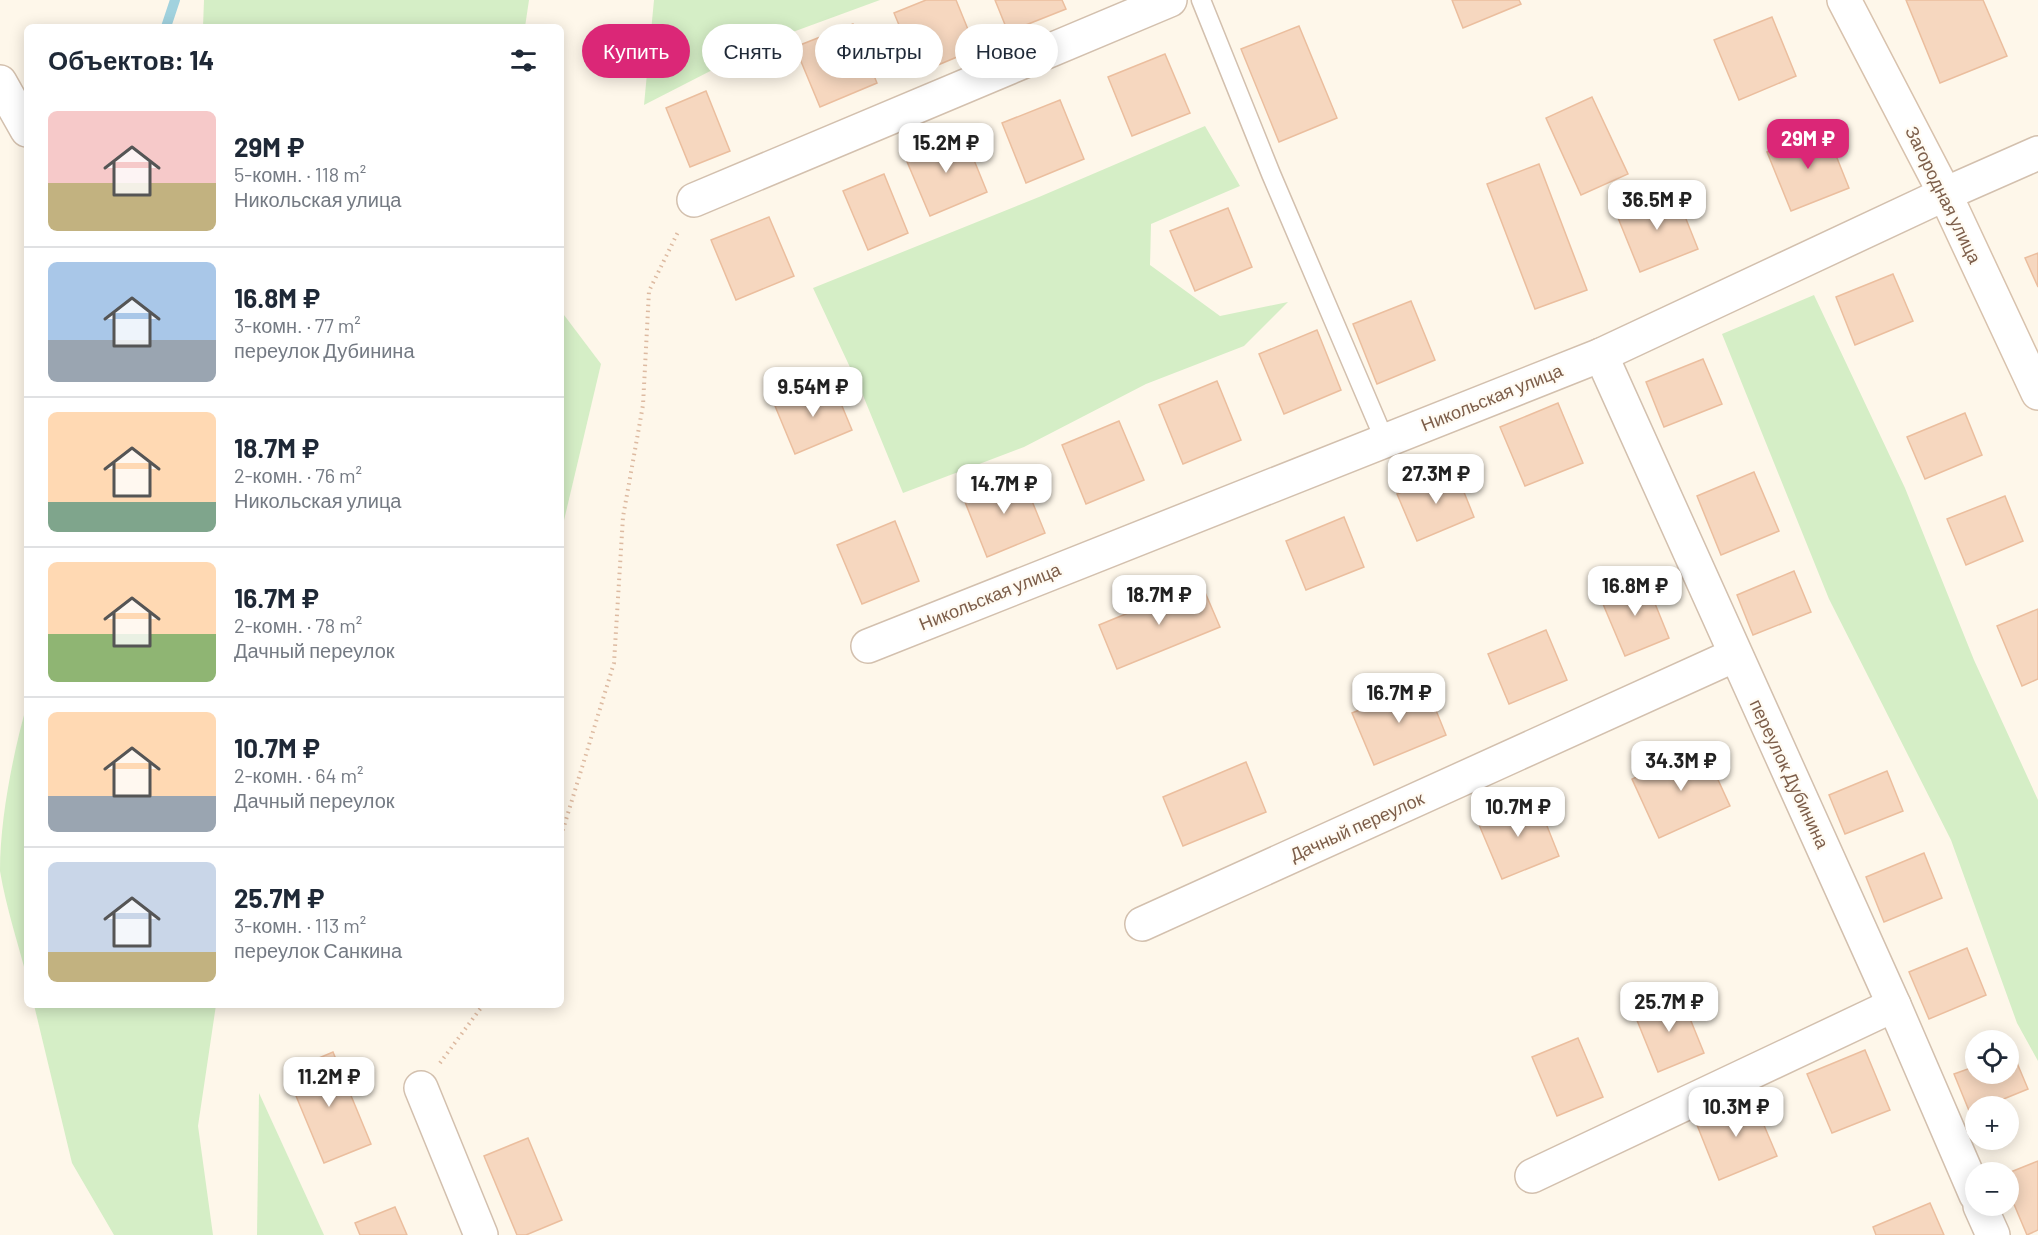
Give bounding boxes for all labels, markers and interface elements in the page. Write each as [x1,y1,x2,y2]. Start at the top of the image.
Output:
chip: Купить [582,24,690,78]
chip: Снять [702,24,803,78]
chip: Фильтры [815,24,943,78]
chip: Новое [955,24,1058,78]
text: Объектов: 14 [48,44,214,75]
icon: filters [507,44,540,77]
pin: 29M ₽ [1766,119,1850,170]
street label: Загородная улица [1901,122,1987,268]
pin: 15.2M ₽ [891,123,1001,174]
text: 29M ₽ [1781,126,1835,150]
text: 15.2M ₽ [913,130,979,154]
text: 29M ₽ [234,131,304,162]
icon: home [96,135,168,207]
text: 5-комн. · 118 m² [234,162,366,186]
pin: 36.5M ₽ [1602,180,1712,231]
text: Никольская улица [234,187,402,211]
text: 36.5M ₽ [1622,187,1692,211]
text: 16.8M ₽ [234,282,320,313]
icon: home [96,286,168,358]
text: 3-комн. · 77 m² [234,313,361,337]
text: переулок Дубинина [234,338,415,362]
street label: Никольская улица [1418,358,1567,436]
pin: 9.54M ₽ [758,367,868,418]
text: 9.54M ₽ [777,374,849,398]
text: 18.7M ₽ [234,432,319,463]
icon: home [96,436,168,508]
pin: 27.3M ₽ [1381,454,1491,505]
text: 27.3M ₽ [1402,461,1470,485]
text: 2-комн. · 76 m² [234,463,362,487]
pin: 14.7M ₽ [949,464,1059,515]
text: 14.7M ₽ [971,471,1037,495]
text: Никольская улица [234,488,402,512]
street label: Никольская улица [916,557,1065,635]
pin: 16.8M ₽ [1580,566,1690,617]
text: 16.8M ₽ [1602,573,1668,597]
pin: 18.7M ₽ [1104,575,1214,626]
text: 16.7M ₽ [234,582,319,613]
text: 18.7M ₽ [1126,582,1192,606]
icon: home [96,586,168,658]
text: 2-комн. · 78 m² [234,613,362,637]
text: Дачный переулок [234,638,395,662]
pin: 16.7M ₽ [1344,673,1454,724]
text: 16.7M ₽ [1366,680,1432,704]
street label: переулок Дубинина [1746,695,1835,853]
text: 10.7M ₽ [234,732,320,763]
icon: home [96,736,168,808]
pin: 34.3M ₽ [1626,741,1736,792]
text: 34.3M ₽ [1645,748,1717,772]
text: 2-комн. · 64 m² [234,763,364,787]
street label: Дачный переулок [1286,787,1427,866]
pin: 10.7M ₽ [1463,787,1573,838]
text: Дачный переулок [234,788,395,812]
text: 10.7M ₽ [1485,794,1551,818]
text: 25.7M ₽ [234,882,325,913]
icon: home [96,886,168,958]
text: 3-комн. · 113 m² [234,913,366,937]
text: переулок Санкина [234,938,402,962]
pin: 25.7M ₽ [1614,982,1724,1033]
text: 25.7M ₽ [1634,989,1704,1013]
map controls [1965,1030,2019,1216]
button: locate [1965,1030,2019,1084]
pin: 11.2M ₽ [274,1057,384,1108]
text: 11.2M ₽ [297,1064,361,1088]
pin: 10.3M ₽ [1681,1087,1791,1138]
text: 10.3M ₽ [1703,1094,1770,1118]
button: + [1965,1096,2019,1150]
button: − [1965,1162,2019,1216]

